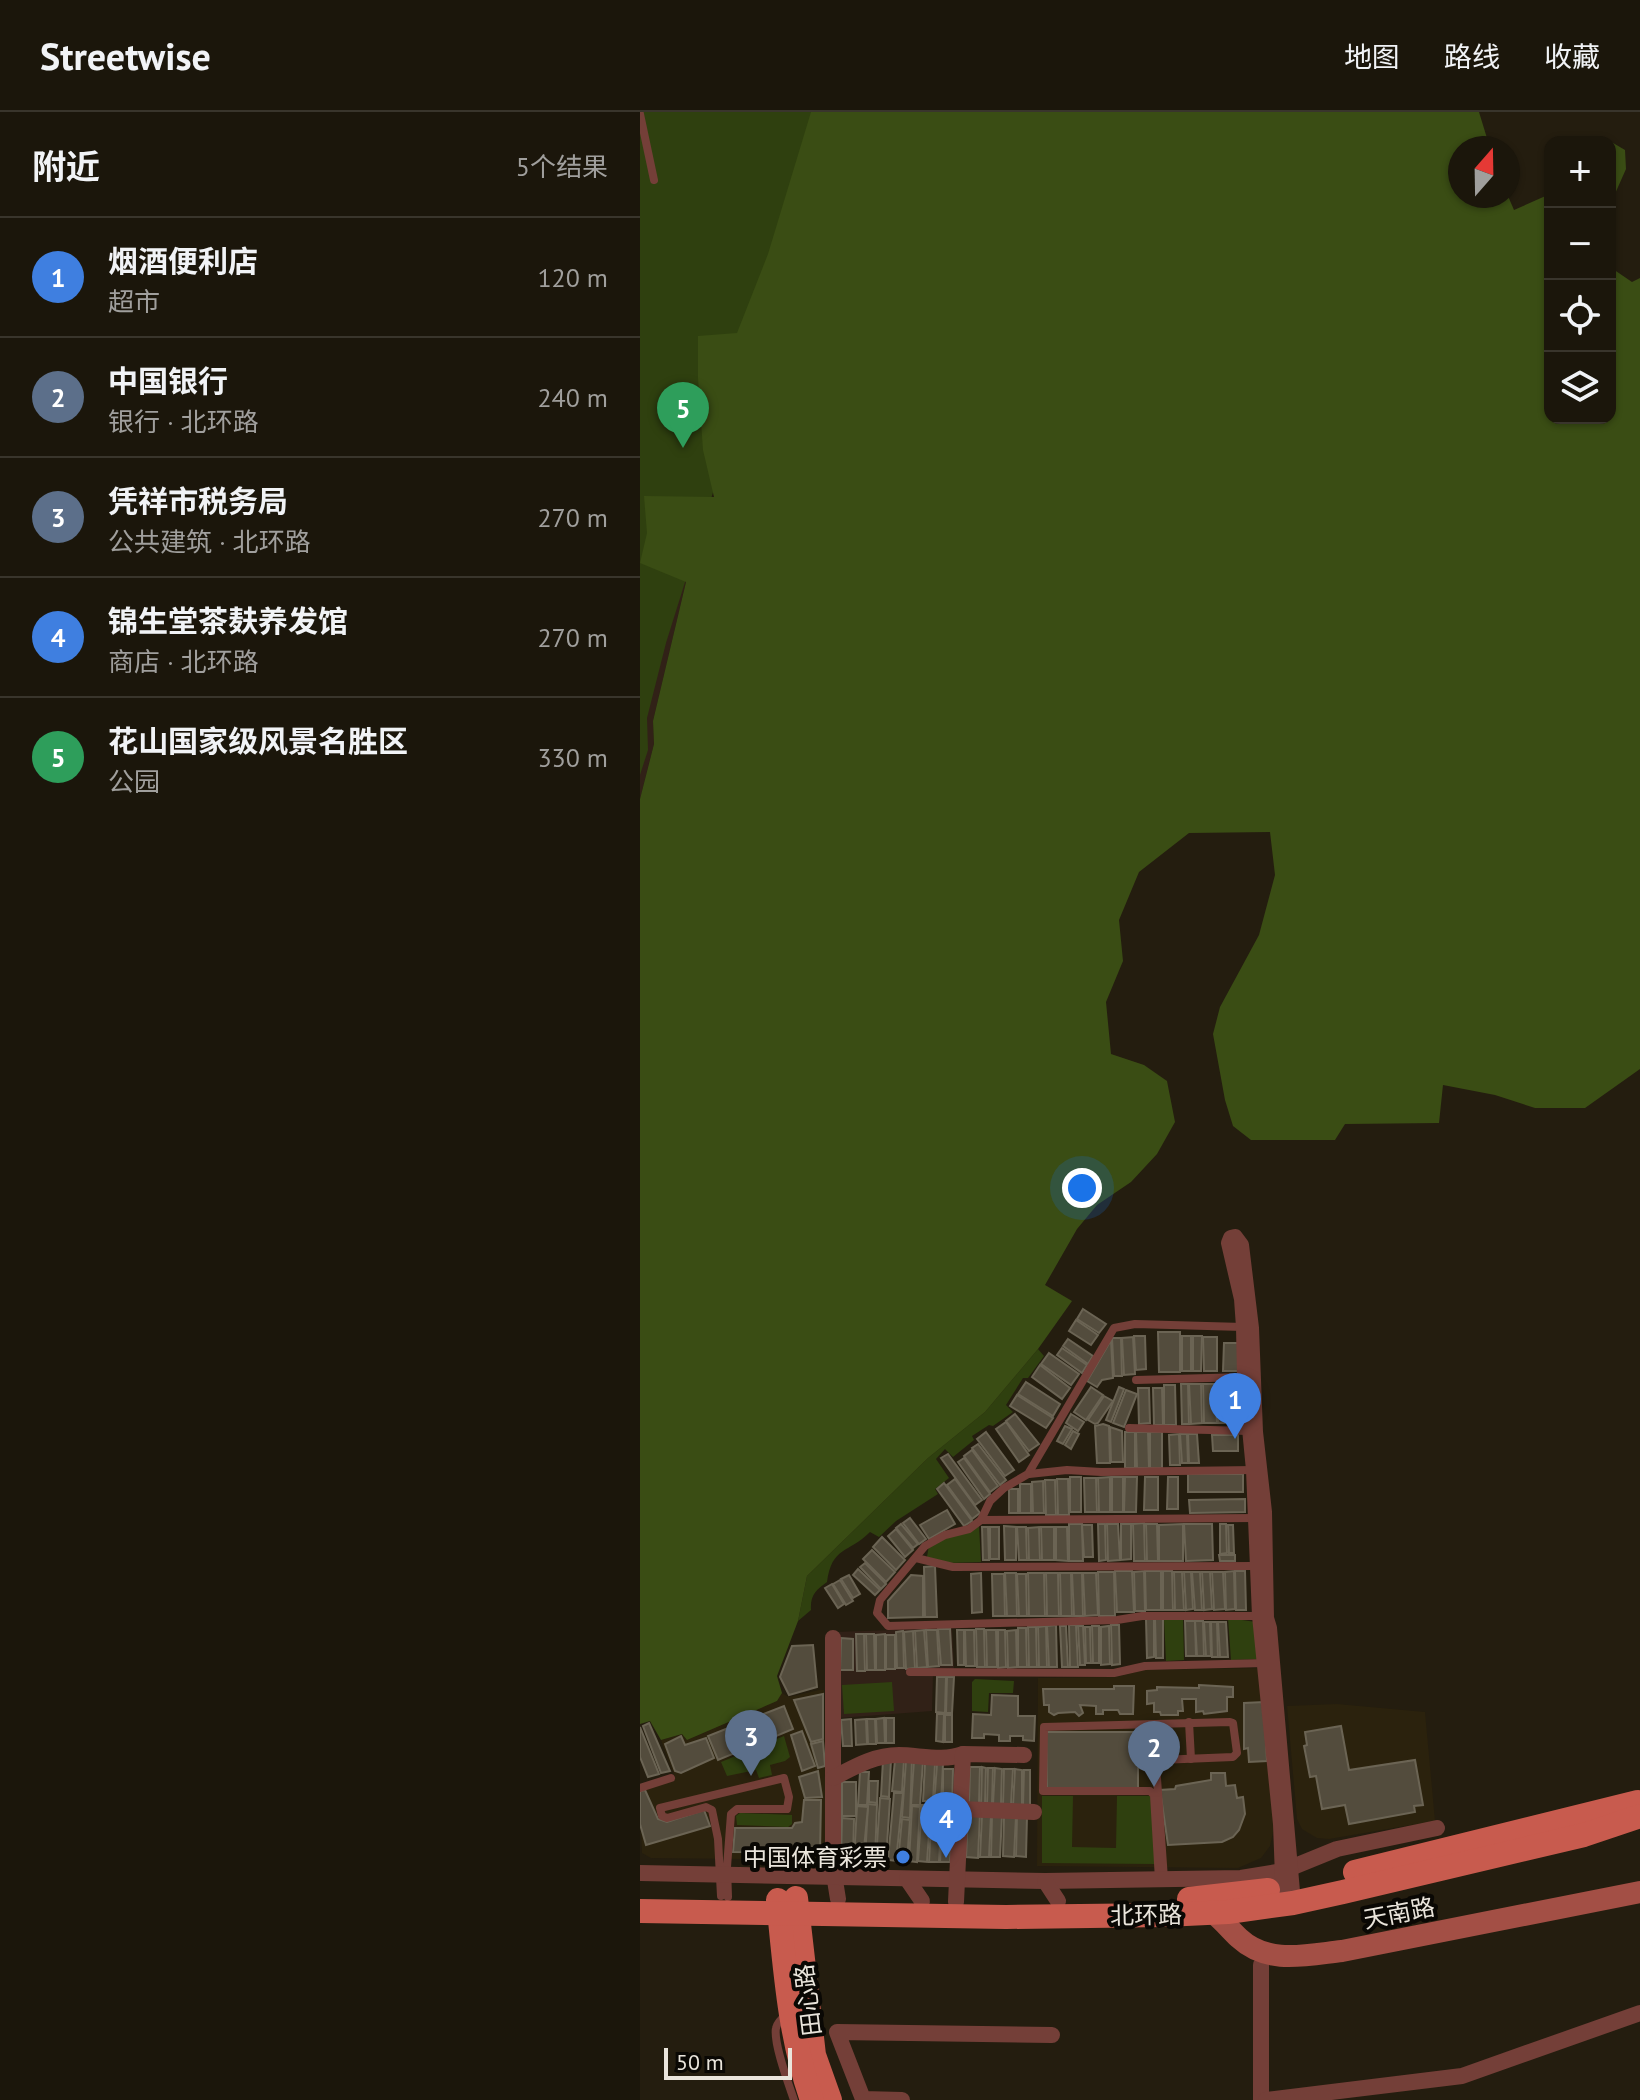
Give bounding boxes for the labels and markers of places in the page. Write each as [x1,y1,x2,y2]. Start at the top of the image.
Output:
pin: 5 [657,382,709,448]
pin: 1 [1209,1373,1261,1439]
pin: 3 [725,1710,777,1776]
pin: 2 [1128,1721,1180,1787]
pin: 4 [920,1792,972,1858]
place label: 中国体育彩票 [743,1842,887,1873]
marker: 中国体育彩票 [894,1848,912,1866]

